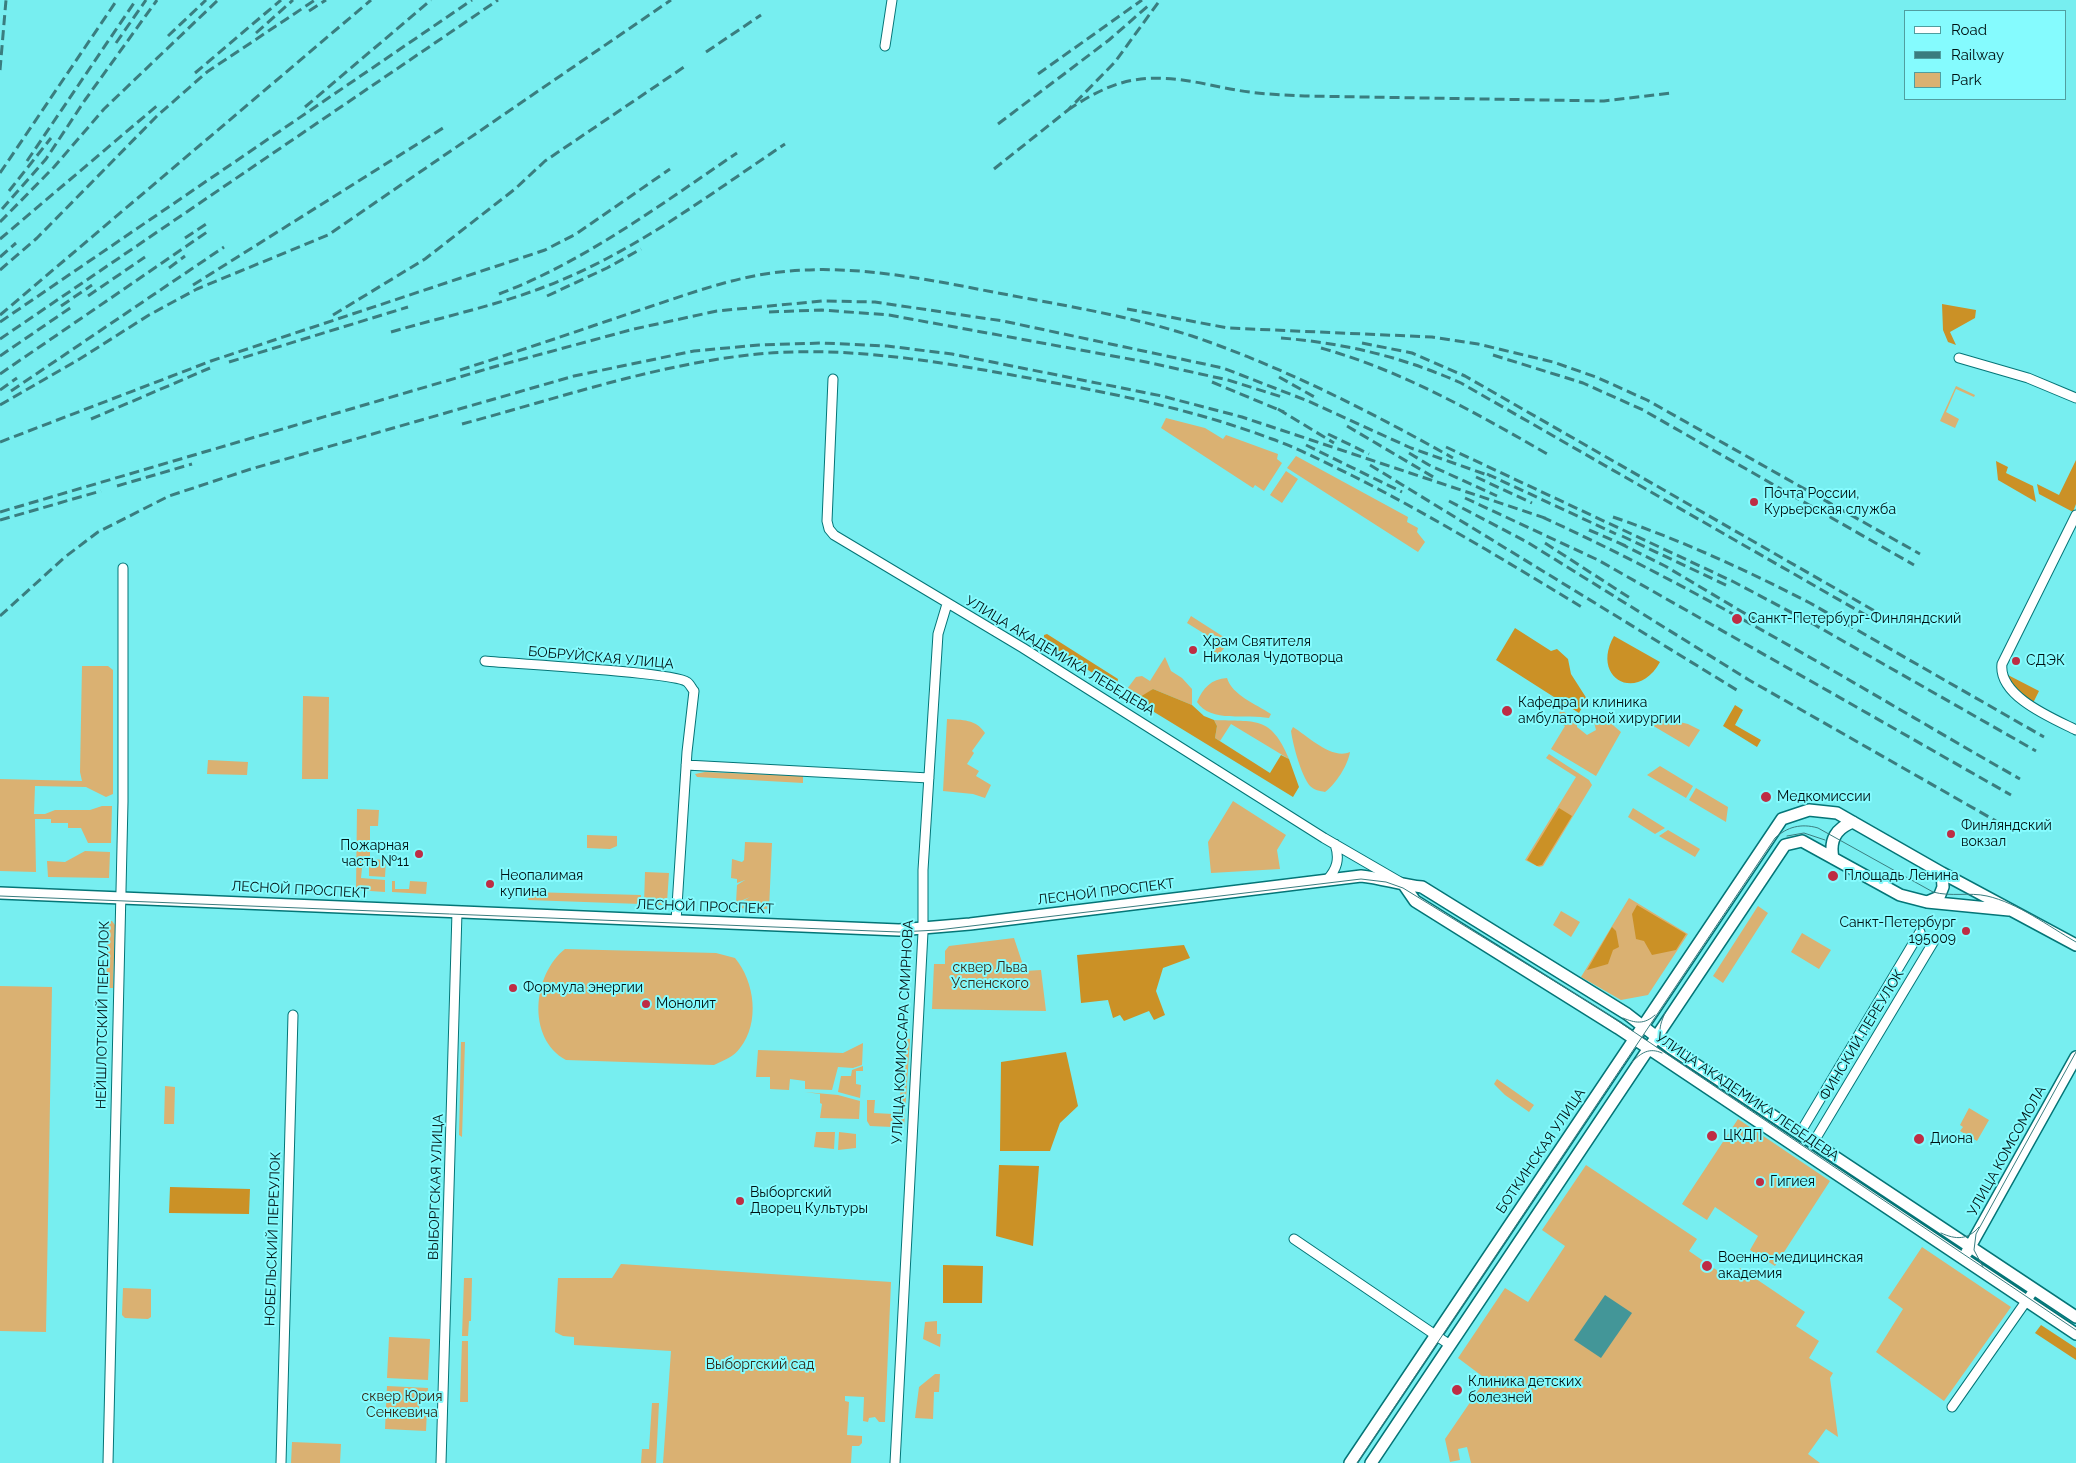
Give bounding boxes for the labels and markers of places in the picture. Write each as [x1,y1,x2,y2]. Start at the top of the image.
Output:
place label: Почта России, Курьерская служба [1764,486,1896,518]
marker: Почта России, Курьерская служба [1748,496,1760,508]
place label: Санкт-Петербург-Финляндский [1748,611,1961,627]
marker: Санкт-Петербург-Финляндский [1730,612,1744,626]
place label: Храм Святителя Николая Чудотворца [1203,634,1343,666]
marker: Храм Святителя Николая Чудотворца [1187,644,1199,656]
place label: СДЭК [2026,653,2065,669]
marker: СДЭК [2010,655,2022,667]
place label: Кафедра и клиника амбулаторной хирургии [1518,695,1681,728]
marker: Кафедра и клиника амбулаторной хирургии [1500,704,1514,718]
place label: Медкомиссии [1777,789,1871,805]
marker: Медкомиссии [1759,790,1773,804]
place label: Финляндский вокзал [1961,818,2052,850]
marker: Финляндский вокзал [1945,828,1957,840]
place label: Пожарная часть №11 [340,838,409,870]
marker: Пожарная часть №11 [413,848,425,860]
place label: Неопалимая купина [500,868,583,900]
place label: Площадь Ленина [1844,868,1959,884]
marker: Площадь Ленина [1826,869,1840,883]
marker: Неопалимая купина [484,878,496,890]
place label: Санкт-Петербург 195009 [1839,915,1956,948]
marker: Санкт-Петербург 195009 [1960,925,1972,937]
place label: Формула энергии [523,980,643,996]
marker: Формула энергии [507,982,519,994]
place label: Монолит [656,996,716,1012]
marker: Монолит [640,998,652,1010]
place label: ЦКДП [1723,1128,1763,1144]
marker: ЦКДП [1705,1129,1719,1143]
place label: Диона [1930,1131,1973,1147]
marker: Диона [1912,1132,1926,1146]
place label: Гигиея [1770,1174,1815,1190]
marker: Гигиея [1754,1176,1766,1188]
place label: Выборгский Дворец Культуры [750,1185,868,1218]
marker: Выборгский Дворец Культуры [734,1195,746,1207]
place label: Военно-медицинская академия [1718,1250,1863,1282]
marker: Военно-медицинская академия [1700,1259,1714,1273]
place label: Клиника детских болезней [1468,1374,1581,1406]
marker: Клиника детских болезней [1450,1383,1464,1397]

